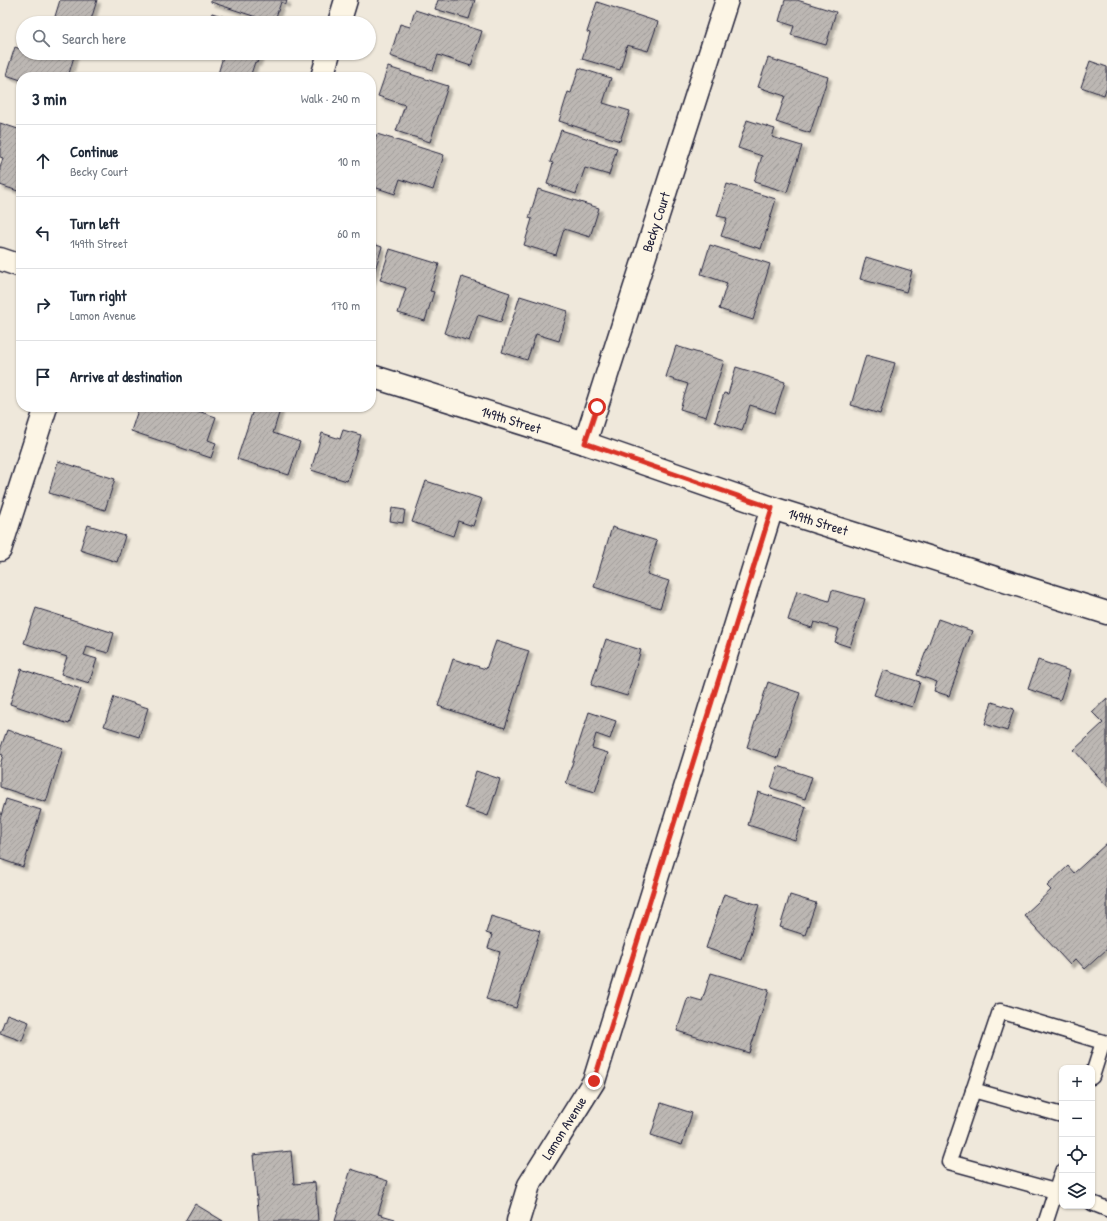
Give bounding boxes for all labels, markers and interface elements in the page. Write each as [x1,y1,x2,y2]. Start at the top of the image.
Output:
search box [16,16,376,60]
icon: search [30,27,52,49]
text: Search here [62,28,126,49]
text: 3 min [32,87,67,110]
text: Walk · 240 m [301,89,360,107]
text: Continue [70,141,118,162]
icon: ahead [32,150,54,172]
text: 10 m [338,152,360,170]
text: Becky Court [70,162,128,180]
street label: Becky Court [637,189,675,255]
text: Turn left [70,213,120,234]
icon: left [32,222,54,244]
text: 60 m [337,224,360,242]
text: 149th Street [70,234,128,252]
text: Turn right [70,285,126,306]
icon: right [32,294,54,316]
text: 170 m [331,296,360,314]
text: Lamon Avenue [70,306,136,324]
icon: arrive [32,366,54,388]
text: Arrive at destination [70,366,182,387]
route start [588,398,606,416]
street label: 149th Street [479,401,544,438]
street label: 149th Street [786,503,851,540]
map controls [1059,1065,1095,1209]
button: + [1059,1065,1095,1101]
route end [585,1072,603,1090]
street label: Lamon Avenue [537,1092,591,1163]
button: − [1059,1101,1095,1137]
button: locate [1059,1137,1095,1173]
button: layers [1059,1173,1095,1209]

